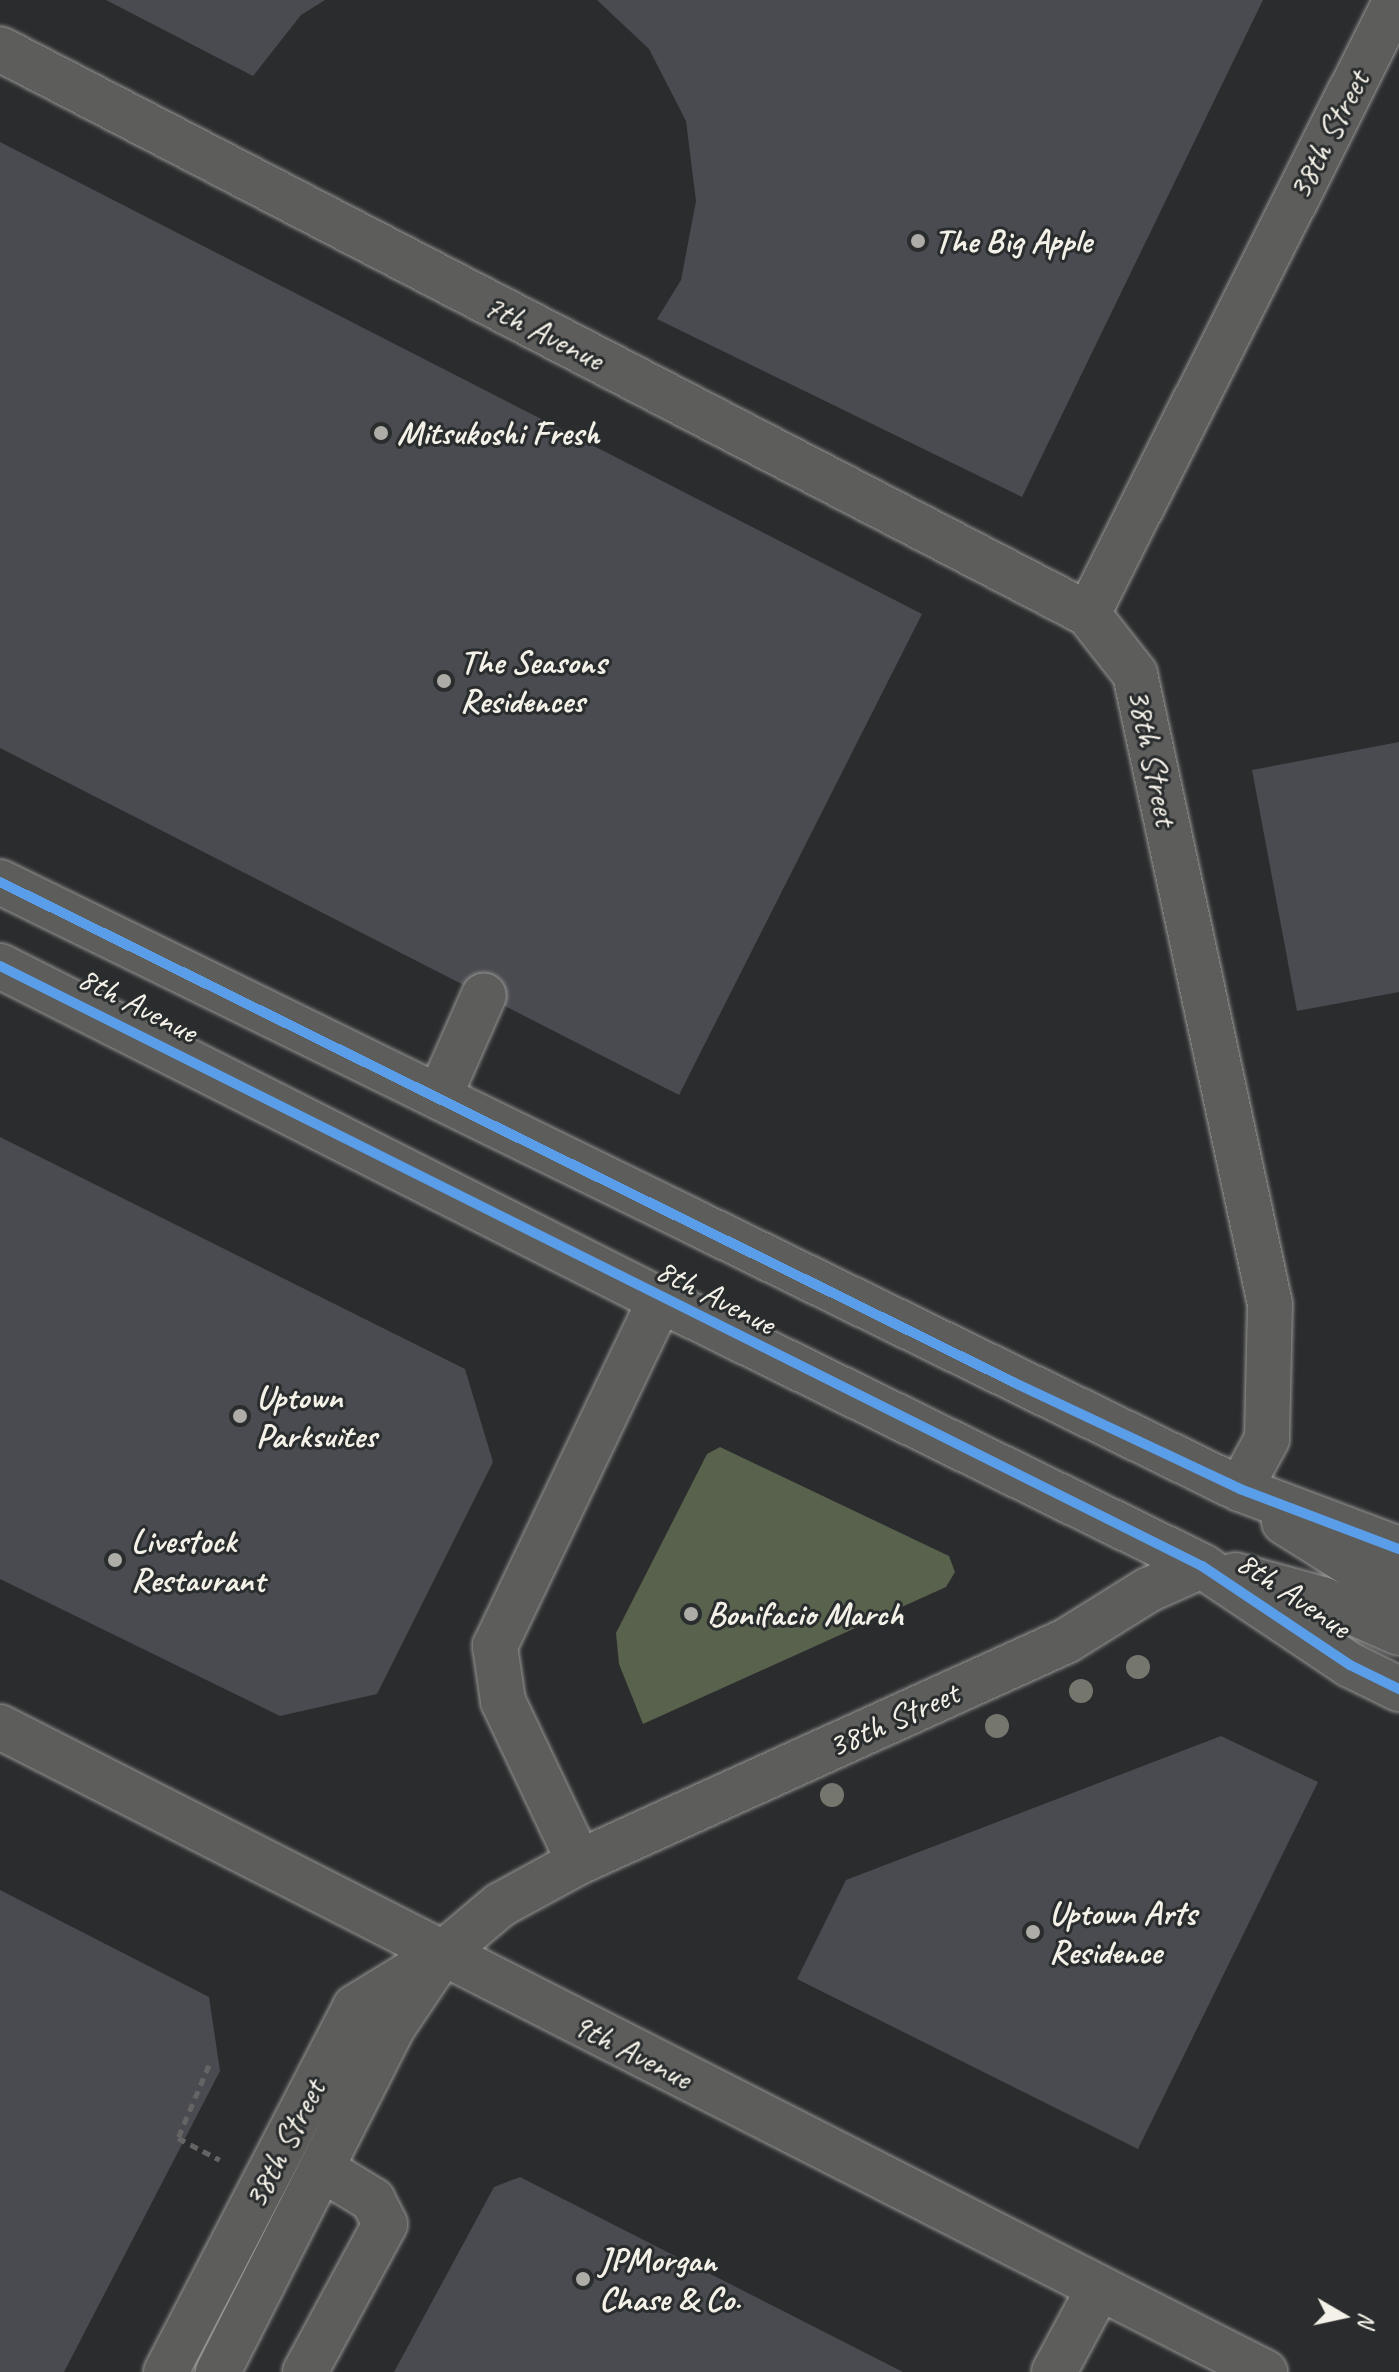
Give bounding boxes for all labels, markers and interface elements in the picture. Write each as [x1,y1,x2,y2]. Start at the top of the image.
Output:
street label: 38th Street [1278,64,1378,206]
place label: The Big Apple [934,221,1092,261]
marker: The Big Apple [909,232,927,250]
street label: 7th Avenue [478,285,610,379]
place label: Mitsukoshi Fresh [397,413,599,453]
marker: Mitsukoshi Fresh [372,424,390,442]
place label: The Seasons Residences [460,641,605,720]
marker: The Seasons Residences [435,672,453,690]
street label: 38th Street [1119,684,1187,830]
street label: 8th Avenue [72,957,204,1051]
street label: 8th Avenue [650,1249,782,1343]
place label: Uptown Parksuites [256,1376,376,1456]
marker: Uptown Parksuites [231,1407,249,1425]
place label: Livestock Restaurant [131,1520,264,1600]
street label: 8th Avenue [1229,1541,1359,1647]
marker: Livestock Restaurant [106,1551,124,1569]
place label: Bonifacio March [707,1594,904,1634]
marker: Bonifacio March [682,1605,700,1623]
street label: 38th Street [821,1672,965,1766]
place label: Uptown Arts Residence [1049,1892,1196,1972]
marker: Uptown Arts Residence [1024,1923,1042,1941]
street label: 9th Avenue [566,2004,698,2098]
street label: 38th Street [234,2073,334,2215]
place label: JPMorgan Chase & Co. [599,2239,741,2318]
marker: JPMorgan Chase & Co. [574,2270,592,2288]
north arrow [1303,2276,1383,2356]
text: N [1352,2311,1382,2329]

